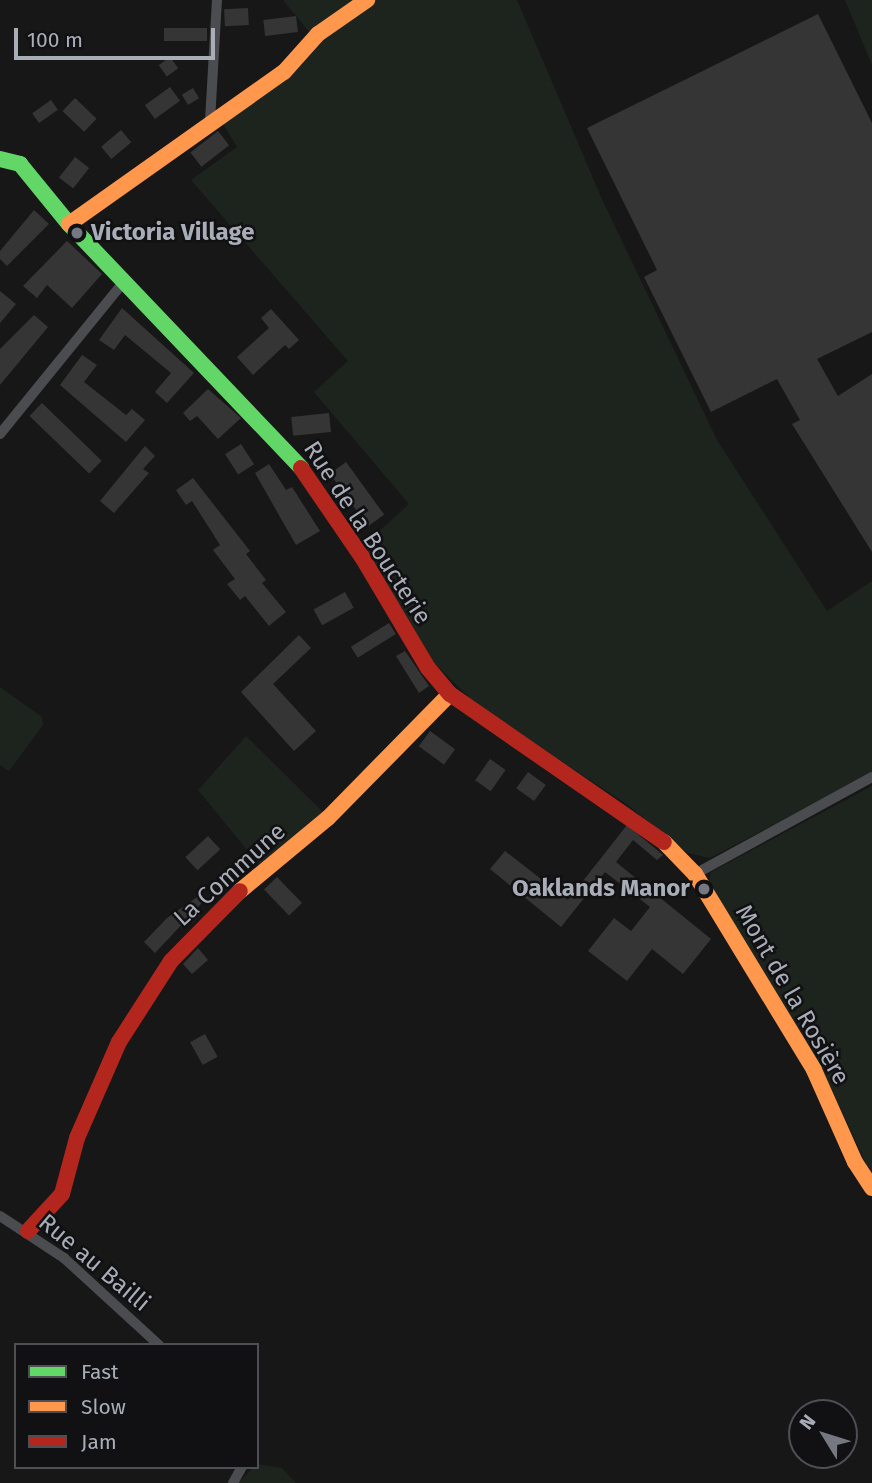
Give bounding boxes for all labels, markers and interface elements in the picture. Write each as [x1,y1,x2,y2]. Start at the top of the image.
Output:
scale bar [18,14,219,58]
text: 100 m [27,27,83,53]
place label: Victoria Village [91,219,254,247]
marker: Victoria Village [69,225,85,241]
street label: Rue de la Boucterie [297,436,437,630]
street label: La Commune [168,817,292,933]
place label: Oaklands Manor [512,875,690,903]
marker: Oaklands Manor [696,881,712,897]
street label: Mont de la Rosière [729,900,855,1090]
street label: Rue au Bailli [32,1208,156,1318]
legend [14,1343,259,1469]
text: Fast [81,1359,119,1385]
text: Slow [81,1394,126,1420]
north arrow [788,1399,858,1469]
text: N [795,1410,821,1434]
text: Jam [81,1429,117,1455]

